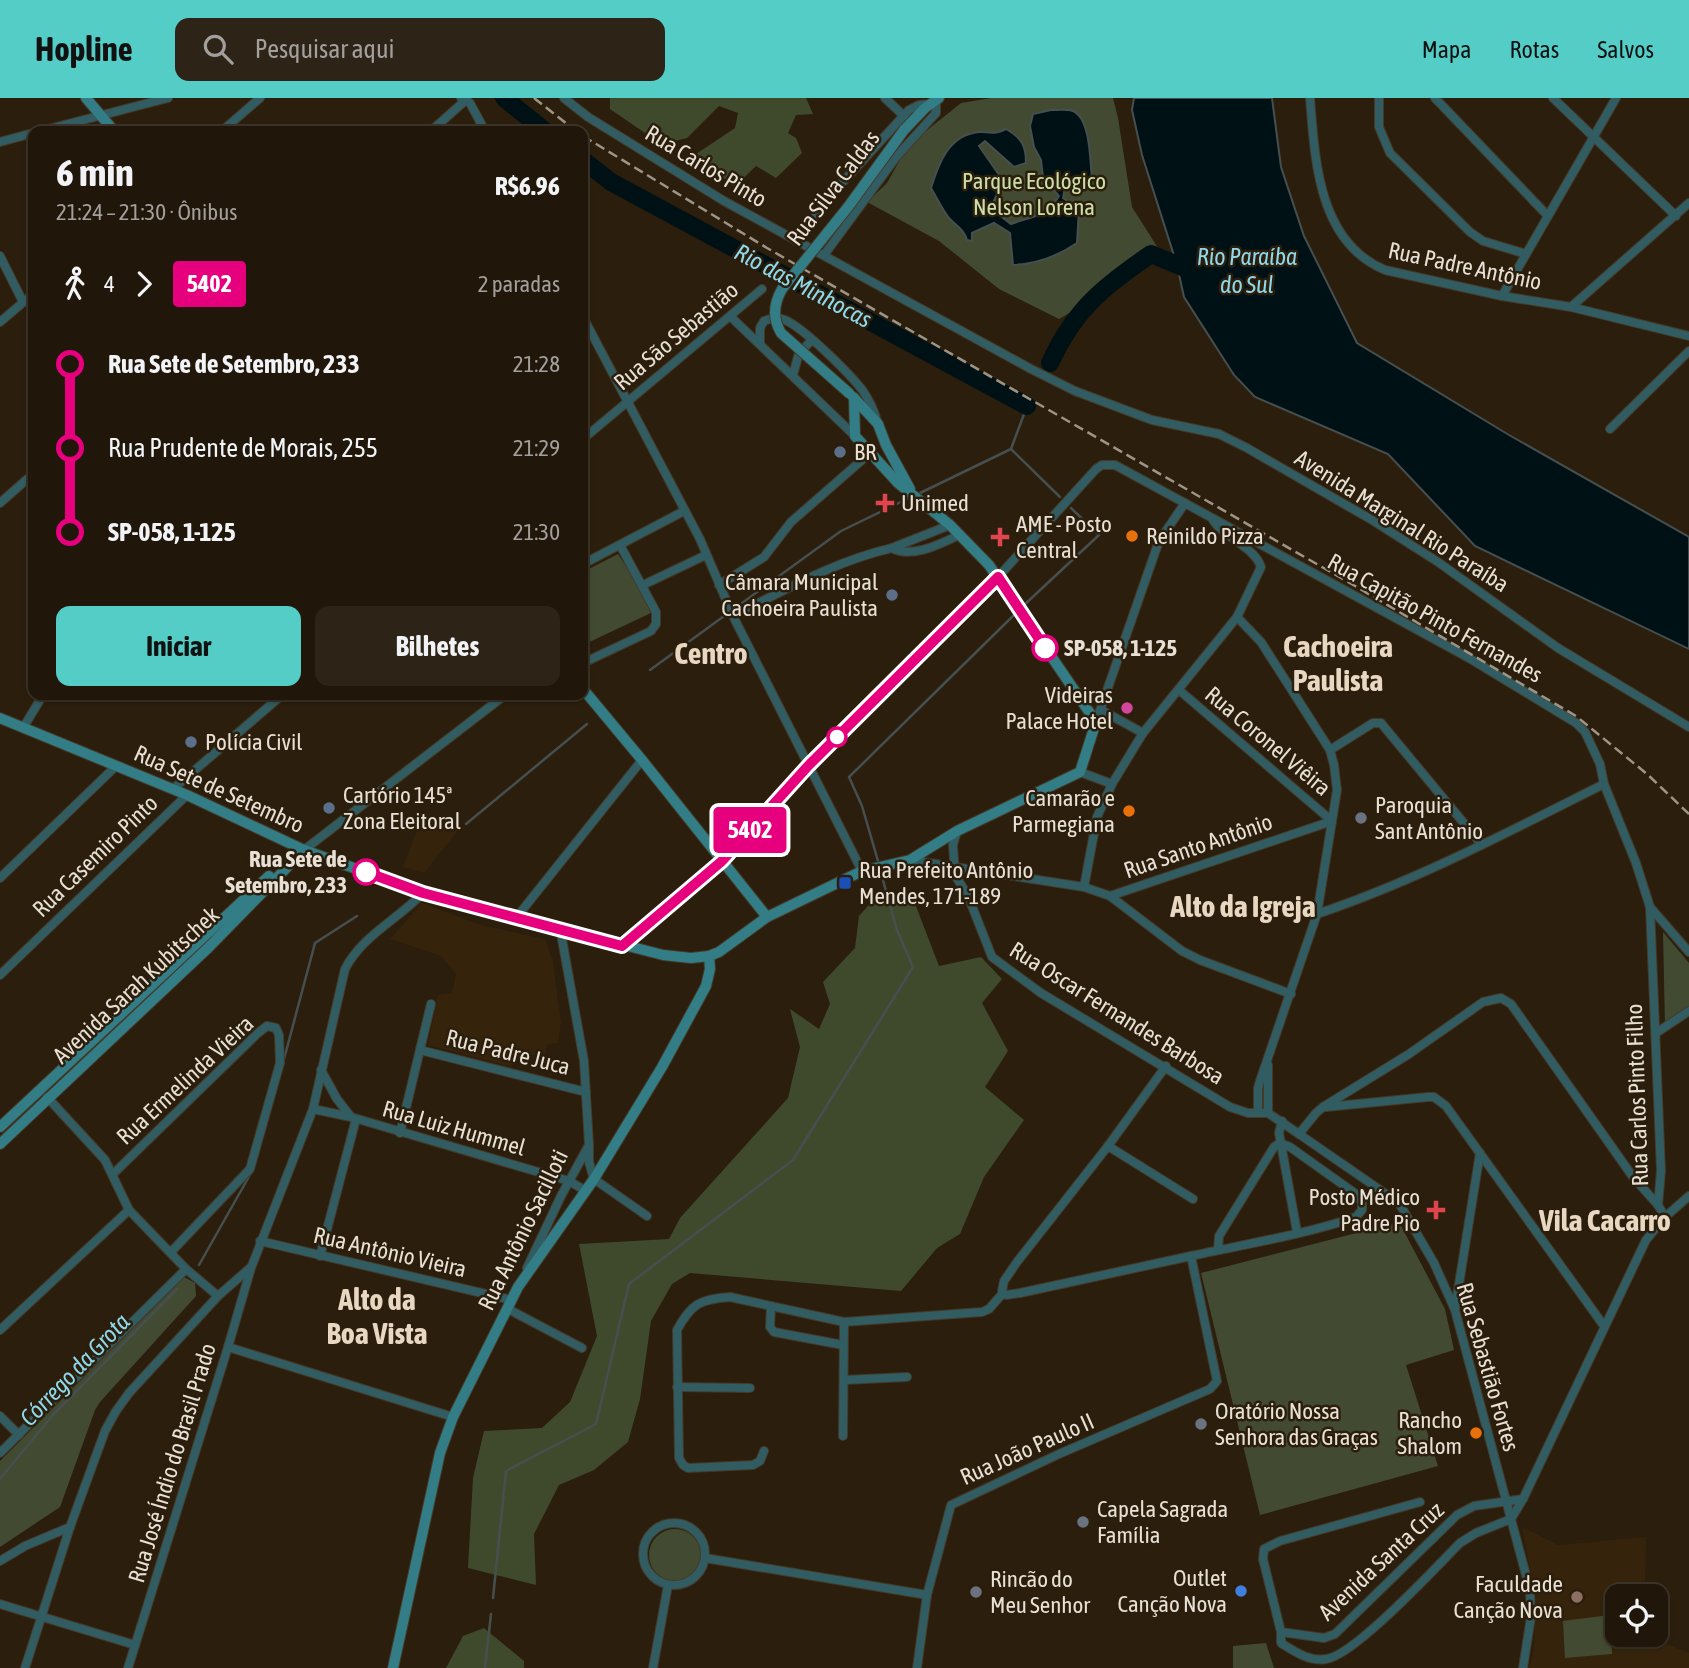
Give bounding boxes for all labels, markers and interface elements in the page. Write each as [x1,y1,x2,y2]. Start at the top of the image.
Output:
search box [175,18,665,81]
text: Hopline [35,30,133,68]
icon: search [199,30,237,68]
text: Pesquisar aqui [255,34,394,64]
text: Mapa [1422,36,1471,63]
text: Rotas [1509,36,1559,63]
text: Salvos [1597,36,1654,63]
street label: Rua Carlos Pinto [641,120,771,212]
street label: Rua Silva Caldas [781,125,885,251]
text: 6 min [56,151,134,194]
park label: Parque Ecológico Nelson Lorena [962,168,1106,220]
text: R$6.96 [495,171,560,201]
text: 21:24 – 21:30 · Ônibus [56,199,237,225]
street label: Rua Padre Antônio [1386,237,1544,295]
water label: Rio das Minhocas [730,238,876,333]
water label: Rio Paraíba do Sul [1197,243,1297,298]
icon: walk [56,265,94,303]
icon: forward [125,265,163,303]
text: 5402 [187,270,232,297]
text: 4 [104,271,115,297]
text: 2 paradas [478,271,560,297]
street label: Rua São Sebastião [609,277,743,395]
text: Rua Sete de Setembro, 233 [108,349,360,379]
text: 21:28 [513,351,560,377]
text: Rua Prudente de Morais, 255 [108,433,378,463]
text: 21:29 [513,435,560,461]
place label: BR [854,439,877,465]
marker: BR [832,444,848,460]
street label: Avenida Marginal Rio Paraíba [1290,445,1514,597]
place label: Unimed [901,490,969,516]
marker: Unimed [875,493,895,513]
place label: AME - Posto Central [1016,511,1112,563]
text: SP-058, 1-125 [108,517,236,547]
text: 21:30 [513,519,560,545]
place label: Reinildo Pizza [1146,523,1264,549]
marker: AME - Posto Central [990,527,1010,547]
marker: Reinildo Pizza [1124,528,1140,544]
street label: Rua Capitão Pinto Fernandes [1323,548,1547,688]
place label: Câmara Municipal Cachoeira Paulista [721,569,878,621]
marker: Câmara Municipal Cachoeira Paulista [884,587,900,603]
button: Iniciar [56,606,301,686]
button: Bilhetes [315,606,560,686]
district label: Cachoeira Paulista [1283,629,1393,697]
marker: SP-058, 1-125 [1032,635,1058,661]
place label: SP-058, 1-125 [1064,635,1177,661]
district label: Centro [674,636,748,670]
street label: Rua Coronel Viêira [1200,681,1336,801]
place label: Videiras Palace Hotel [1005,682,1113,734]
marker: Videiras Palace Hotel [1119,700,1135,716]
unlabelled marker [827,727,847,747]
place label: Polícia Civil [205,729,302,755]
marker: Polícia Civil [183,734,199,750]
street label: Rua Sete de Setembro [130,740,308,838]
place label: Cartório 145ª Zona Eleitoral [343,782,461,834]
place label: Camarão e Parmegiana [1012,785,1115,837]
street label: Rua Casemiro Pinto [27,790,163,922]
place label: Paroquia Sant Antônio [1375,792,1483,844]
marker: Cartório 145ª Zona Eleitoral [321,800,337,816]
marker: Camarão e Parmegiana [1121,803,1137,819]
line badge: 5402 [701,807,799,853]
street label: Rua Santo Antônio [1120,808,1276,884]
marker: Paroquia Sant Antônio [1353,810,1369,826]
text: 5402 [727,816,773,843]
place label: Rua Sete de Setembro, 233 [225,846,347,898]
place label: Rua Prefeito Antônio Mendes, 171-189 [859,857,1033,909]
marker: Rua Sete de Setembro, 233 [353,859,379,885]
marker: Rua Prefeito Antônio Mendes, 171-189 [837,875,853,891]
district label: Alto da Igreja [1169,889,1316,923]
street label: Avenida Sarah Kubitschek [48,901,224,1069]
street label: Rua Oscar Fernandes Barbosa [1005,936,1229,1090]
street label: Rua Carlos Pinto Filho [1621,1003,1653,1187]
street label: Rua Ermelinda Vieira [112,1010,258,1150]
street label: Rua Padre Juca [443,1024,573,1080]
street label: Rua Luiz Hummel [380,1095,528,1161]
street label: Rua Antônio Sacilloti [473,1146,573,1314]
place label: Posto Médico Padre Pio [1308,1184,1420,1236]
marker: Posto Médico Padre Pio [1426,1200,1446,1220]
district label: Vila Cacarro [1538,1203,1671,1237]
street label: Rua Antônio Vieira [311,1222,469,1282]
street label: Rua Sebastião Fortes [1452,1280,1524,1454]
district label: Alto da Boa Vista [326,1282,428,1350]
water label: Córrego da Grota [14,1308,135,1431]
street label: Rua José Índio do Brasil Prado [123,1340,221,1586]
place label: Oratório Nossa Senhora das Graças [1215,1398,1378,1450]
place label: Rancho Shalom [1397,1407,1462,1459]
street label: Rua João Paulo II [956,1408,1098,1490]
marker: Oratório Nossa Senhora das Graças [1193,1416,1209,1432]
marker: Rancho Shalom [1468,1425,1484,1441]
place label: Capela Sagrada Família [1097,1496,1228,1548]
street label: Avenida Santa Cruz [1313,1497,1449,1625]
marker: Capela Sagrada Família [1075,1514,1091,1530]
place label: Outlet Canção Nova [1118,1565,1227,1617]
place label: Rincão do Meu Senhor [990,1566,1091,1618]
place label: Faculdade Canção Nova [1454,1571,1563,1623]
marker: Outlet Canção Nova [1233,1583,1249,1599]
marker: Rincão do Meu Senhor [968,1584,984,1600]
map controls [1605,1584,1668,1647]
button: locate [1605,1584,1668,1647]
marker: Faculdade Canção Nova [1569,1589,1585,1605]

